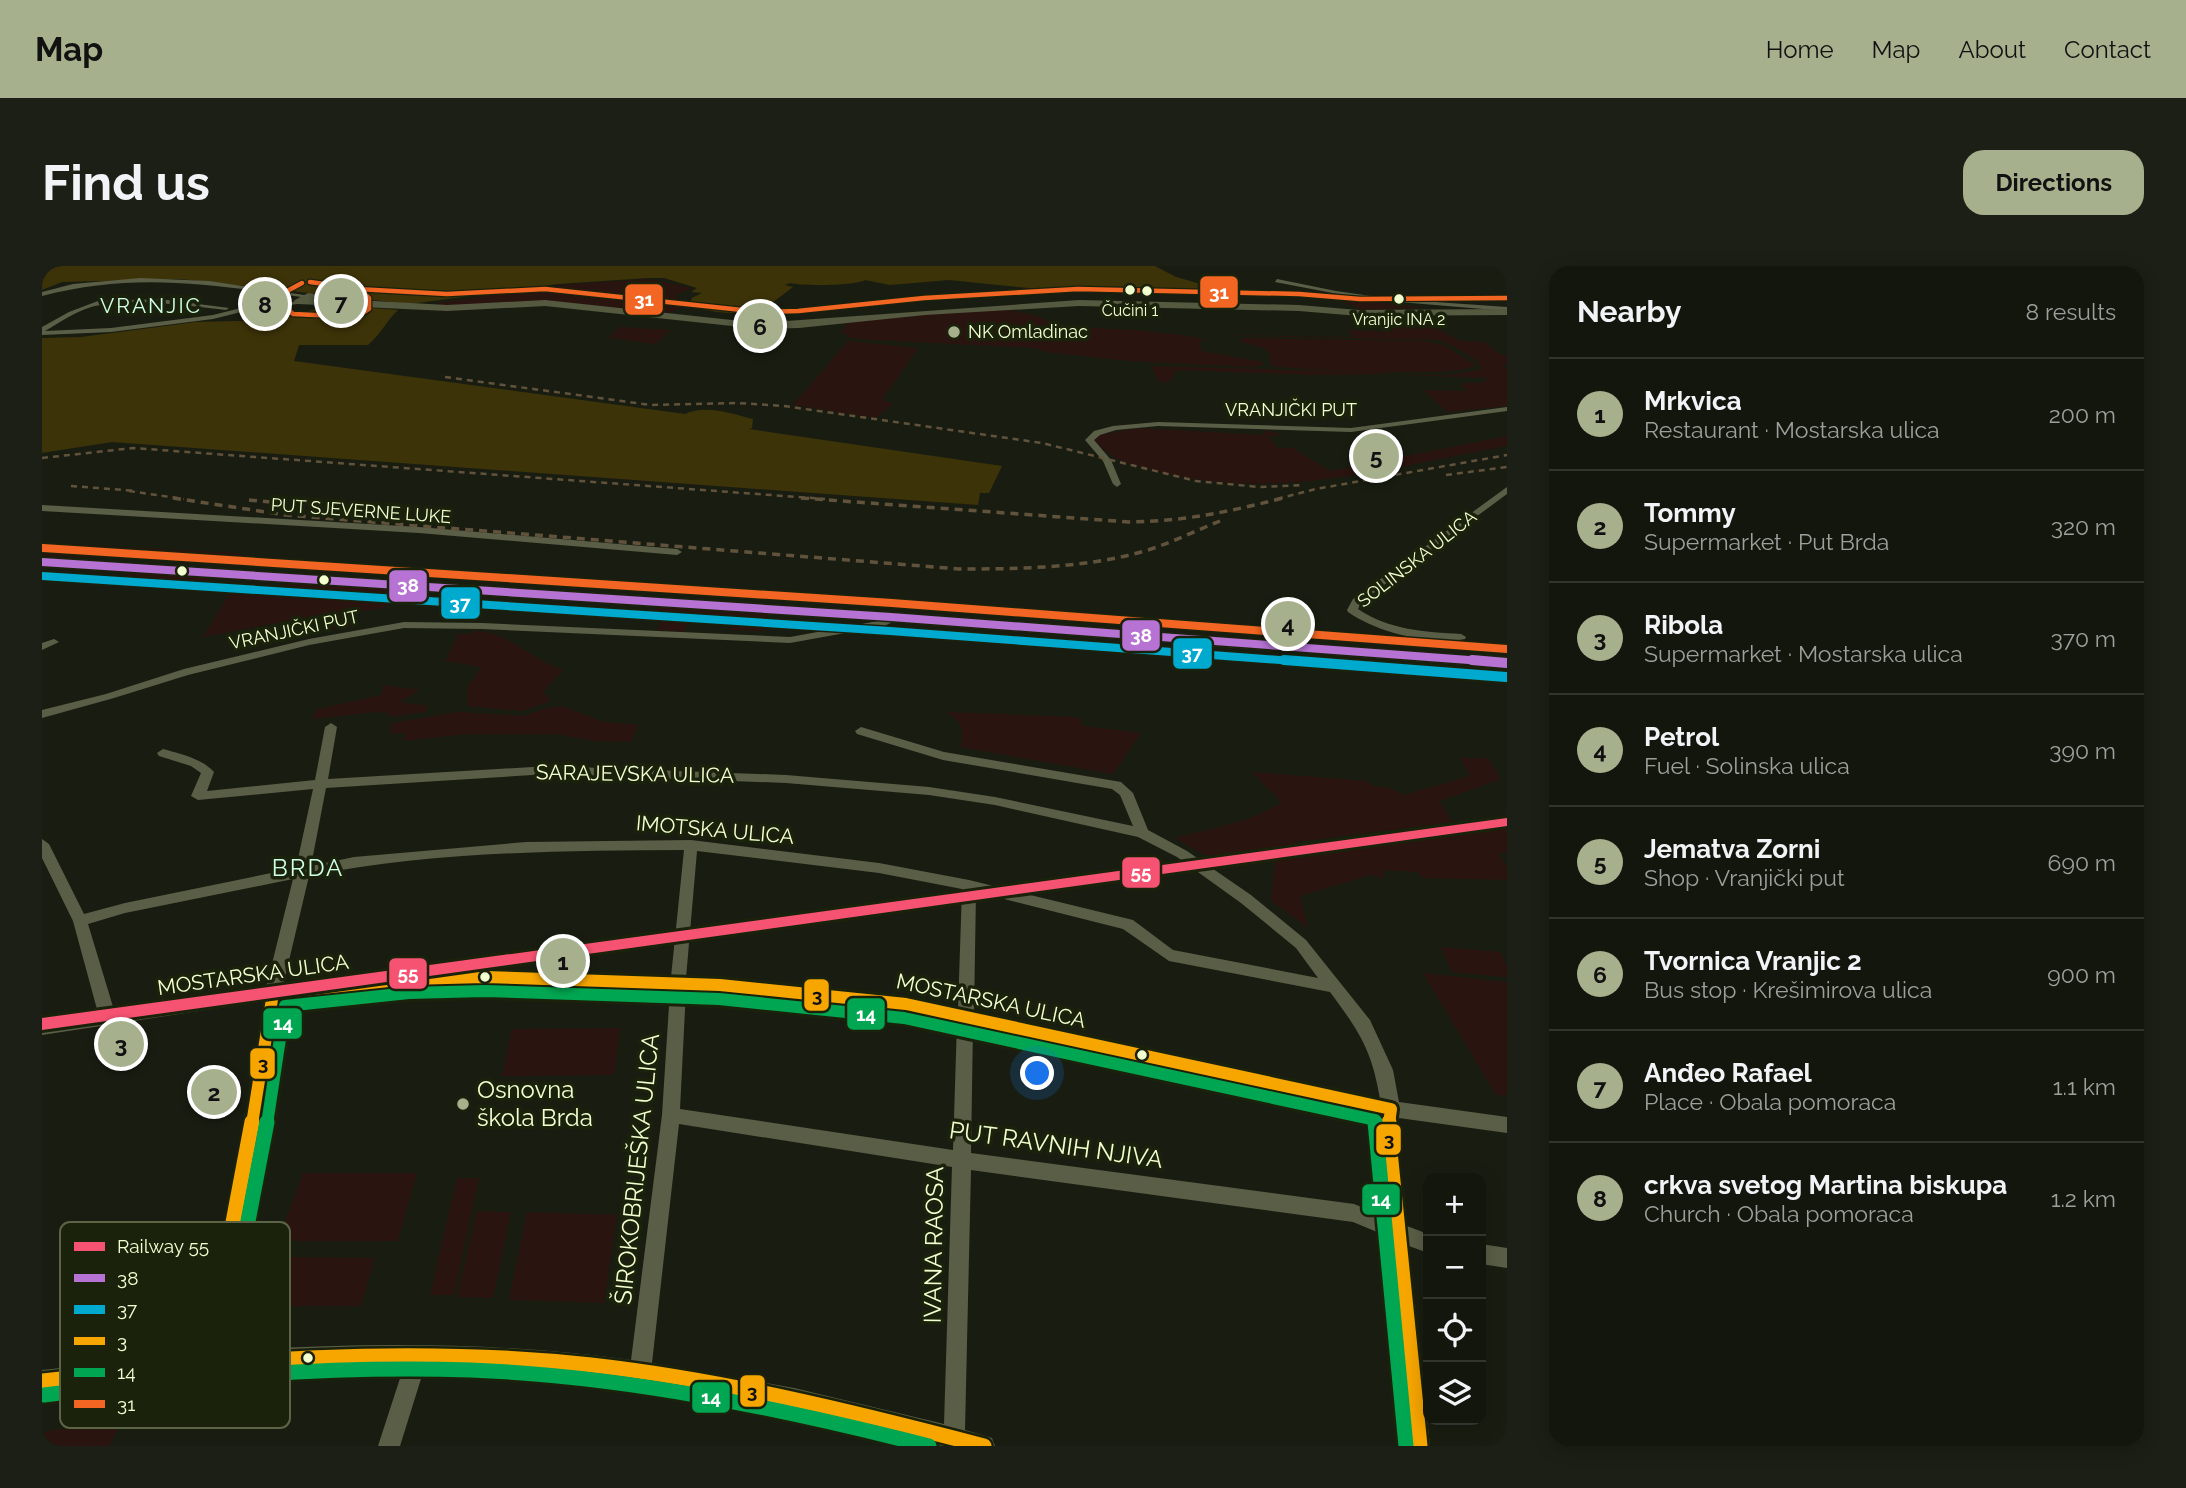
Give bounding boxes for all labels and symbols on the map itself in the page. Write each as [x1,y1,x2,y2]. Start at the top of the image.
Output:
pin: 7 [318,275,364,327]
line badge: 31 [1199,275,1239,309]
pin: 8 [242,278,288,330]
text: 31 [1209,281,1229,303]
line badge: 31 [624,283,664,316]
marker: Čučini 1 [1123,283,1137,297]
unlabelled marker [1140,284,1154,298]
text: 31 [634,288,654,310]
marker: Vranjic INA 2 [1392,292,1406,306]
district label: VRANJIC [100,293,202,318]
pin: 6 [737,300,783,352]
place label: Čučini 1 [1102,300,1158,320]
place label: Vranjic INA 2 [1353,310,1445,329]
place label: NK Omladinac [968,321,1088,342]
marker: NK Omladinac [946,324,962,340]
street label: VRANJIČKI PUT [1225,398,1357,420]
pin: 5 [1353,430,1399,482]
street label: PUT SJEVERNE LUKE [270,494,452,527]
street label: SOLINSKA ULICA [1353,506,1480,611]
unlabelled marker [175,564,189,578]
line badge: 38 [388,569,428,603]
unlabelled marker [317,573,331,587]
text: 38 [397,574,419,596]
line badge: 37 [440,586,481,620]
text: 37 [449,592,471,614]
pin: 4 [1265,598,1311,650]
street label: VRANJIČKI PUT [227,605,361,653]
line badge: 38 [1121,619,1161,652]
text: 38 [1130,624,1152,646]
line badge: 37 [1172,637,1213,670]
text: 37 [1181,642,1203,664]
street label: SARAJEVSKA ULICA [536,759,734,788]
street label: IMOTSKA ULICA [635,810,795,849]
district label: BRDA [272,853,344,882]
line badge: 55 [1121,856,1161,889]
text: 55 [1130,861,1152,883]
pin: 1 [540,935,586,987]
street label: MOSTARSKA ULICA [156,949,350,1000]
line badge: 55 [388,957,428,990]
text: 55 [397,962,419,984]
street label: MOSTARSKA ULICA [894,968,1088,1033]
unlabelled marker [478,970,492,984]
line badge: 3 [803,978,830,1012]
text: 3 [812,984,822,1006]
line badge: 14 [846,997,886,1031]
text: 14 [856,1003,876,1025]
line badge: 14 [262,1007,303,1040]
text: 14 [273,1012,293,1034]
pin: 3 [98,1018,144,1070]
street label: ŠIROKOBRIJEŠKA ULICA [607,1032,665,1306]
line badge: 3 [249,1047,276,1080]
unlabelled marker [1135,1048,1149,1062]
text: 3 [258,1052,268,1074]
your location [1020,1056,1054,1090]
pin: 2 [191,1066,237,1118]
place label: Osnovna škola Brda [477,1075,593,1132]
marker: Osnovna škola Brda [455,1096,471,1112]
street label: PUT RAVNIH NJIVA [947,1115,1165,1174]
line badge: 3 [1375,1123,1402,1156]
text: 3 [1384,1128,1394,1150]
street label: IVANA RAOSA [918,1166,949,1324]
line badge: 14 [1361,1183,1401,1216]
text: 14 [1371,1188,1391,1210]
legend [60,1222,290,1428]
text: Railway 55 [117,1235,209,1257]
text: 38 [117,1267,138,1289]
text: 37 [117,1298,137,1320]
text: 3 [117,1330,127,1352]
unlabelled marker [301,1351,315,1365]
text: 14 [117,1361,136,1383]
line badge: 3 [739,1374,766,1408]
text: 3 [747,1380,757,1402]
line badge: 14 [691,1381,731,1414]
text: 14 [701,1386,721,1408]
text: 31 [117,1393,135,1415]

